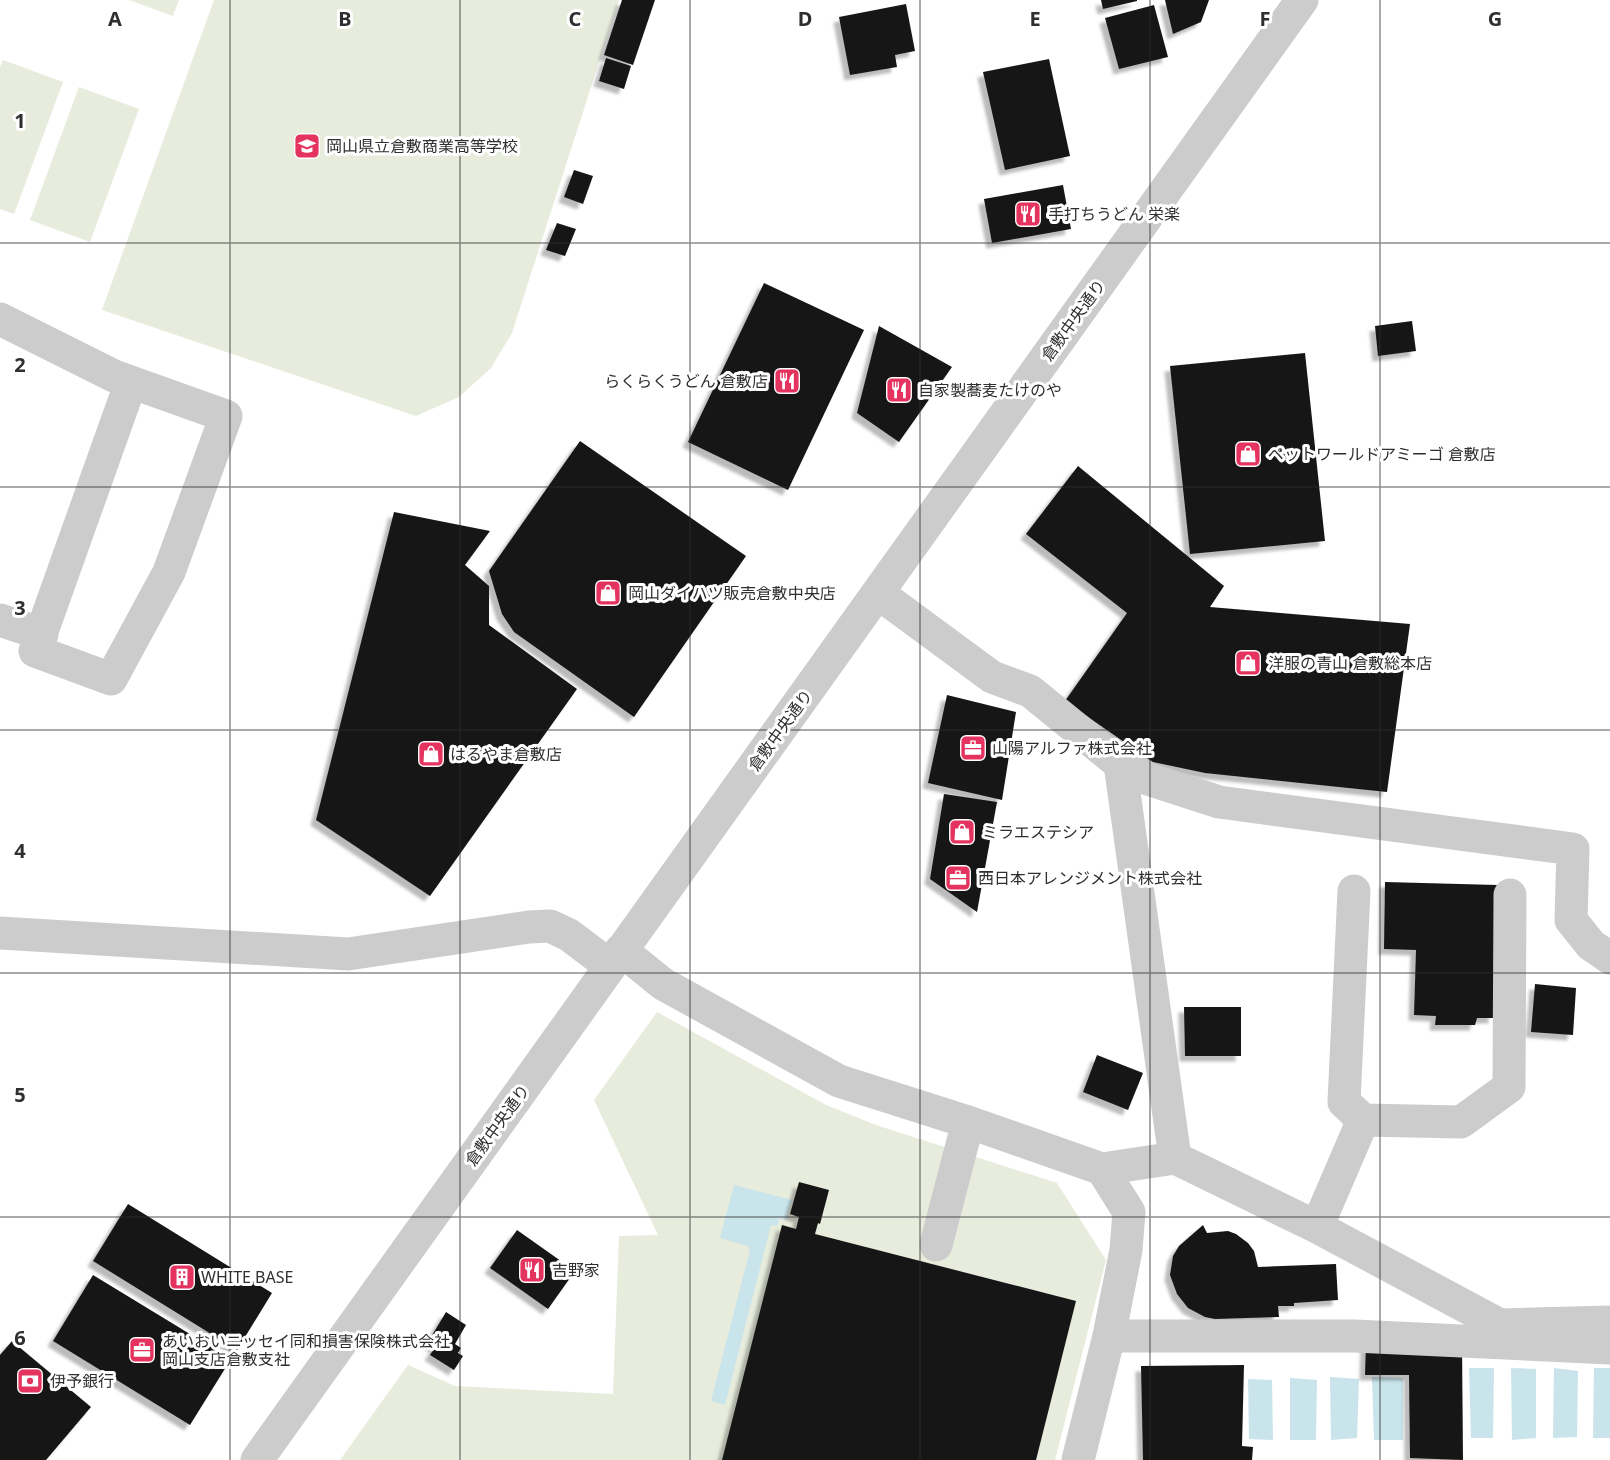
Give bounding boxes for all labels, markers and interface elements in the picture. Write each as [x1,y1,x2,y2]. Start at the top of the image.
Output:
text: A [108,5,122,32]
text: B [338,5,352,32]
text: C [569,5,582,32]
text: D [798,5,812,32]
text: E [1029,5,1041,32]
text: F [1260,5,1270,32]
text: G [1488,5,1502,32]
text: 1 [14,107,26,134]
school or university icon: 岡山県立倉敷商業高等学校 [292,131,322,161]
place label: 岡山県立倉敷商業高等学校 [326,135,518,157]
restaurant icon: 手打ちうどん 栄楽 [1013,199,1043,229]
place label: 手打ちうどん 栄楽 [1048,203,1180,225]
street label: 倉敷中央通り [1036,275,1110,365]
text: 2 [14,351,26,378]
restaurant icon: らくらくうどん 倉敷店 [772,366,802,396]
place label: らくらくうどん 倉敷店 [604,370,768,392]
restaurant icon: 自家製蕎麦たけのや [884,375,914,405]
place label: 自家製蕎麦たけのや [918,379,1062,401]
shop icon: ペットワールドアミーゴ 倉敷店 [1233,439,1263,469]
place label: ペットワールドアミーゴ 倉敷店 [1268,443,1496,465]
shop icon: 岡山ダイハツ販売倉敷中央店 [593,578,623,608]
place label: 岡山ダイハツ販売倉敷中央店 [628,582,836,604]
text: 3 [14,594,26,621]
shop icon: 洋服の青山 倉敷総本店 [1233,648,1263,678]
place label: 洋服の青山 倉敷総本店 [1268,652,1432,674]
street label: 倉敷中央通り [743,685,817,775]
office icon: 山陽アルファ株式会社 [958,733,988,763]
place label: 山陽アルファ株式会社 [992,737,1152,759]
shop icon: はるやま倉敷店 [416,739,446,769]
place label: はるやま倉敷店 [450,743,562,765]
shop icon: ミラエステシア [947,817,977,847]
place label: ミラエステシア [982,821,1094,843]
text: 4 [14,837,26,864]
office icon: 西日本アレンジメント株式会社 [943,863,973,893]
place label: 西日本アレンジメント株式会社 [978,867,1202,889]
street label: 倉敷中央通り [460,1080,534,1170]
text: 5 [14,1081,26,1108]
restaurant icon: 吉野家 [517,1255,547,1285]
place label: 吉野家 [552,1259,600,1281]
building icon: WHITE BASE [167,1262,197,1292]
place label: WHITE BASE [201,1266,293,1288]
text: 6 [14,1324,26,1351]
place label: あいおいニッセイ同和損害保険株式会社 岡山支店倉敷支社 [162,1330,450,1370]
office icon: あいおいニッセイ同和損害保険株式会社 岡山支店倉敷支社 [127,1335,157,1365]
bank icon: 伊予銀行 [15,1366,45,1396]
place label: 伊予銀行 [50,1370,114,1392]

